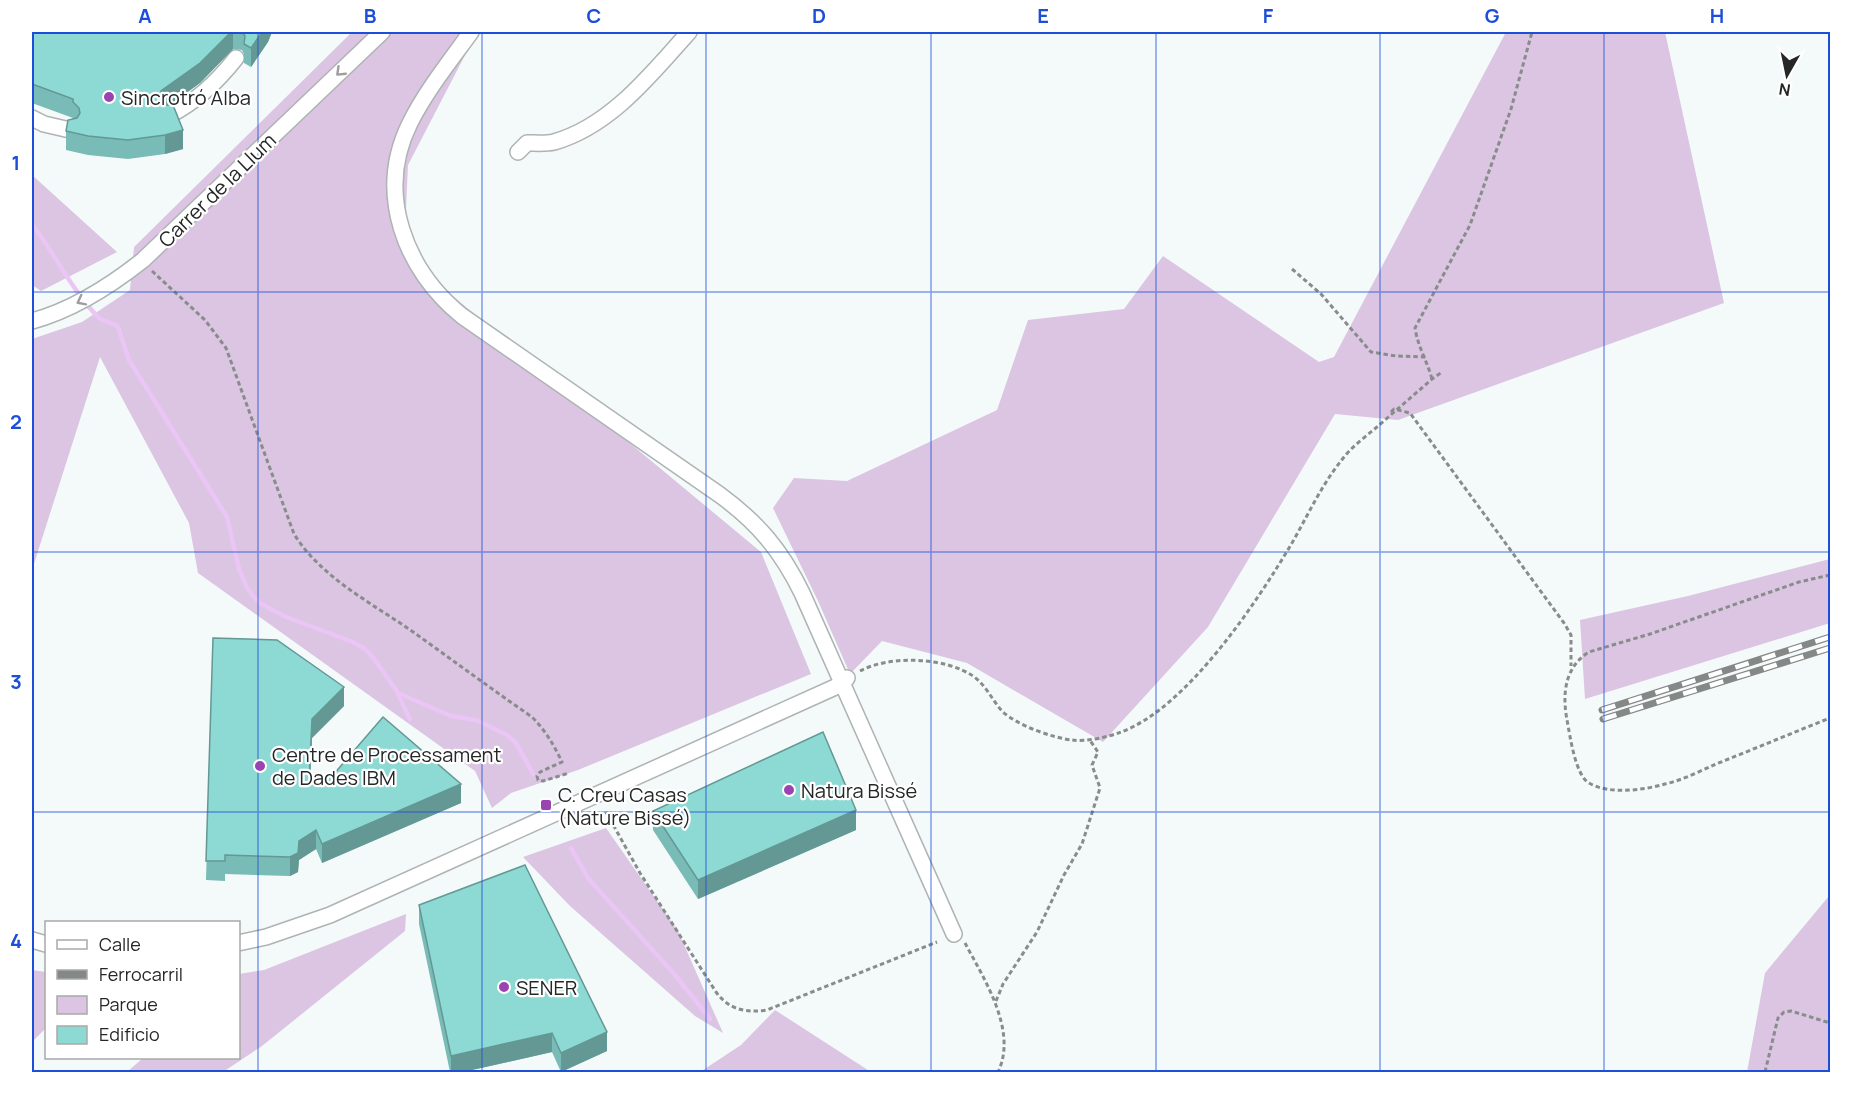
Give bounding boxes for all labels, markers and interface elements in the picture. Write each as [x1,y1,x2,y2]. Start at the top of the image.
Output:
text: A [138,2,152,29]
text: B [364,2,377,29]
text: C [587,2,601,29]
text: D [812,2,826,29]
text: E [1037,2,1049,29]
text: F [1263,2,1274,29]
text: G [1485,2,1500,29]
text: H [1710,2,1724,29]
north arrow [1757,45,1817,105]
one-way arrow [337,65,347,76]
text: N [1777,78,1792,102]
place label: Sincrotró Alba [121,84,251,111]
marker: Sincrotró Alba [102,90,116,104]
street label: Carrer de la Llum [152,127,282,253]
text: 1 [12,149,20,176]
one-way arrow [76,294,87,306]
text: 2 [10,408,22,435]
text: 3 [10,668,22,695]
place label: Centre de Processament de Dades IBM [272,741,502,791]
marker: Centre de Processament de Dades IBM [253,759,267,773]
place label: Natura Bissé [801,777,917,804]
place label: C. Creu Casas (Nature Bissé) [558,781,691,831]
marker: Natura Bissé [782,783,796,797]
marker: C. Creu Casas (Nature Bissé) [539,798,553,812]
legend [45,921,240,1059]
text: 4 [10,927,22,954]
text: Calle [99,932,141,956]
text: Ferrocarril [99,962,183,986]
place label: SENER [516,974,577,1001]
marker: SENER [497,980,511,994]
text: Parque [99,992,158,1016]
text: Edificio [99,1022,160,1046]

